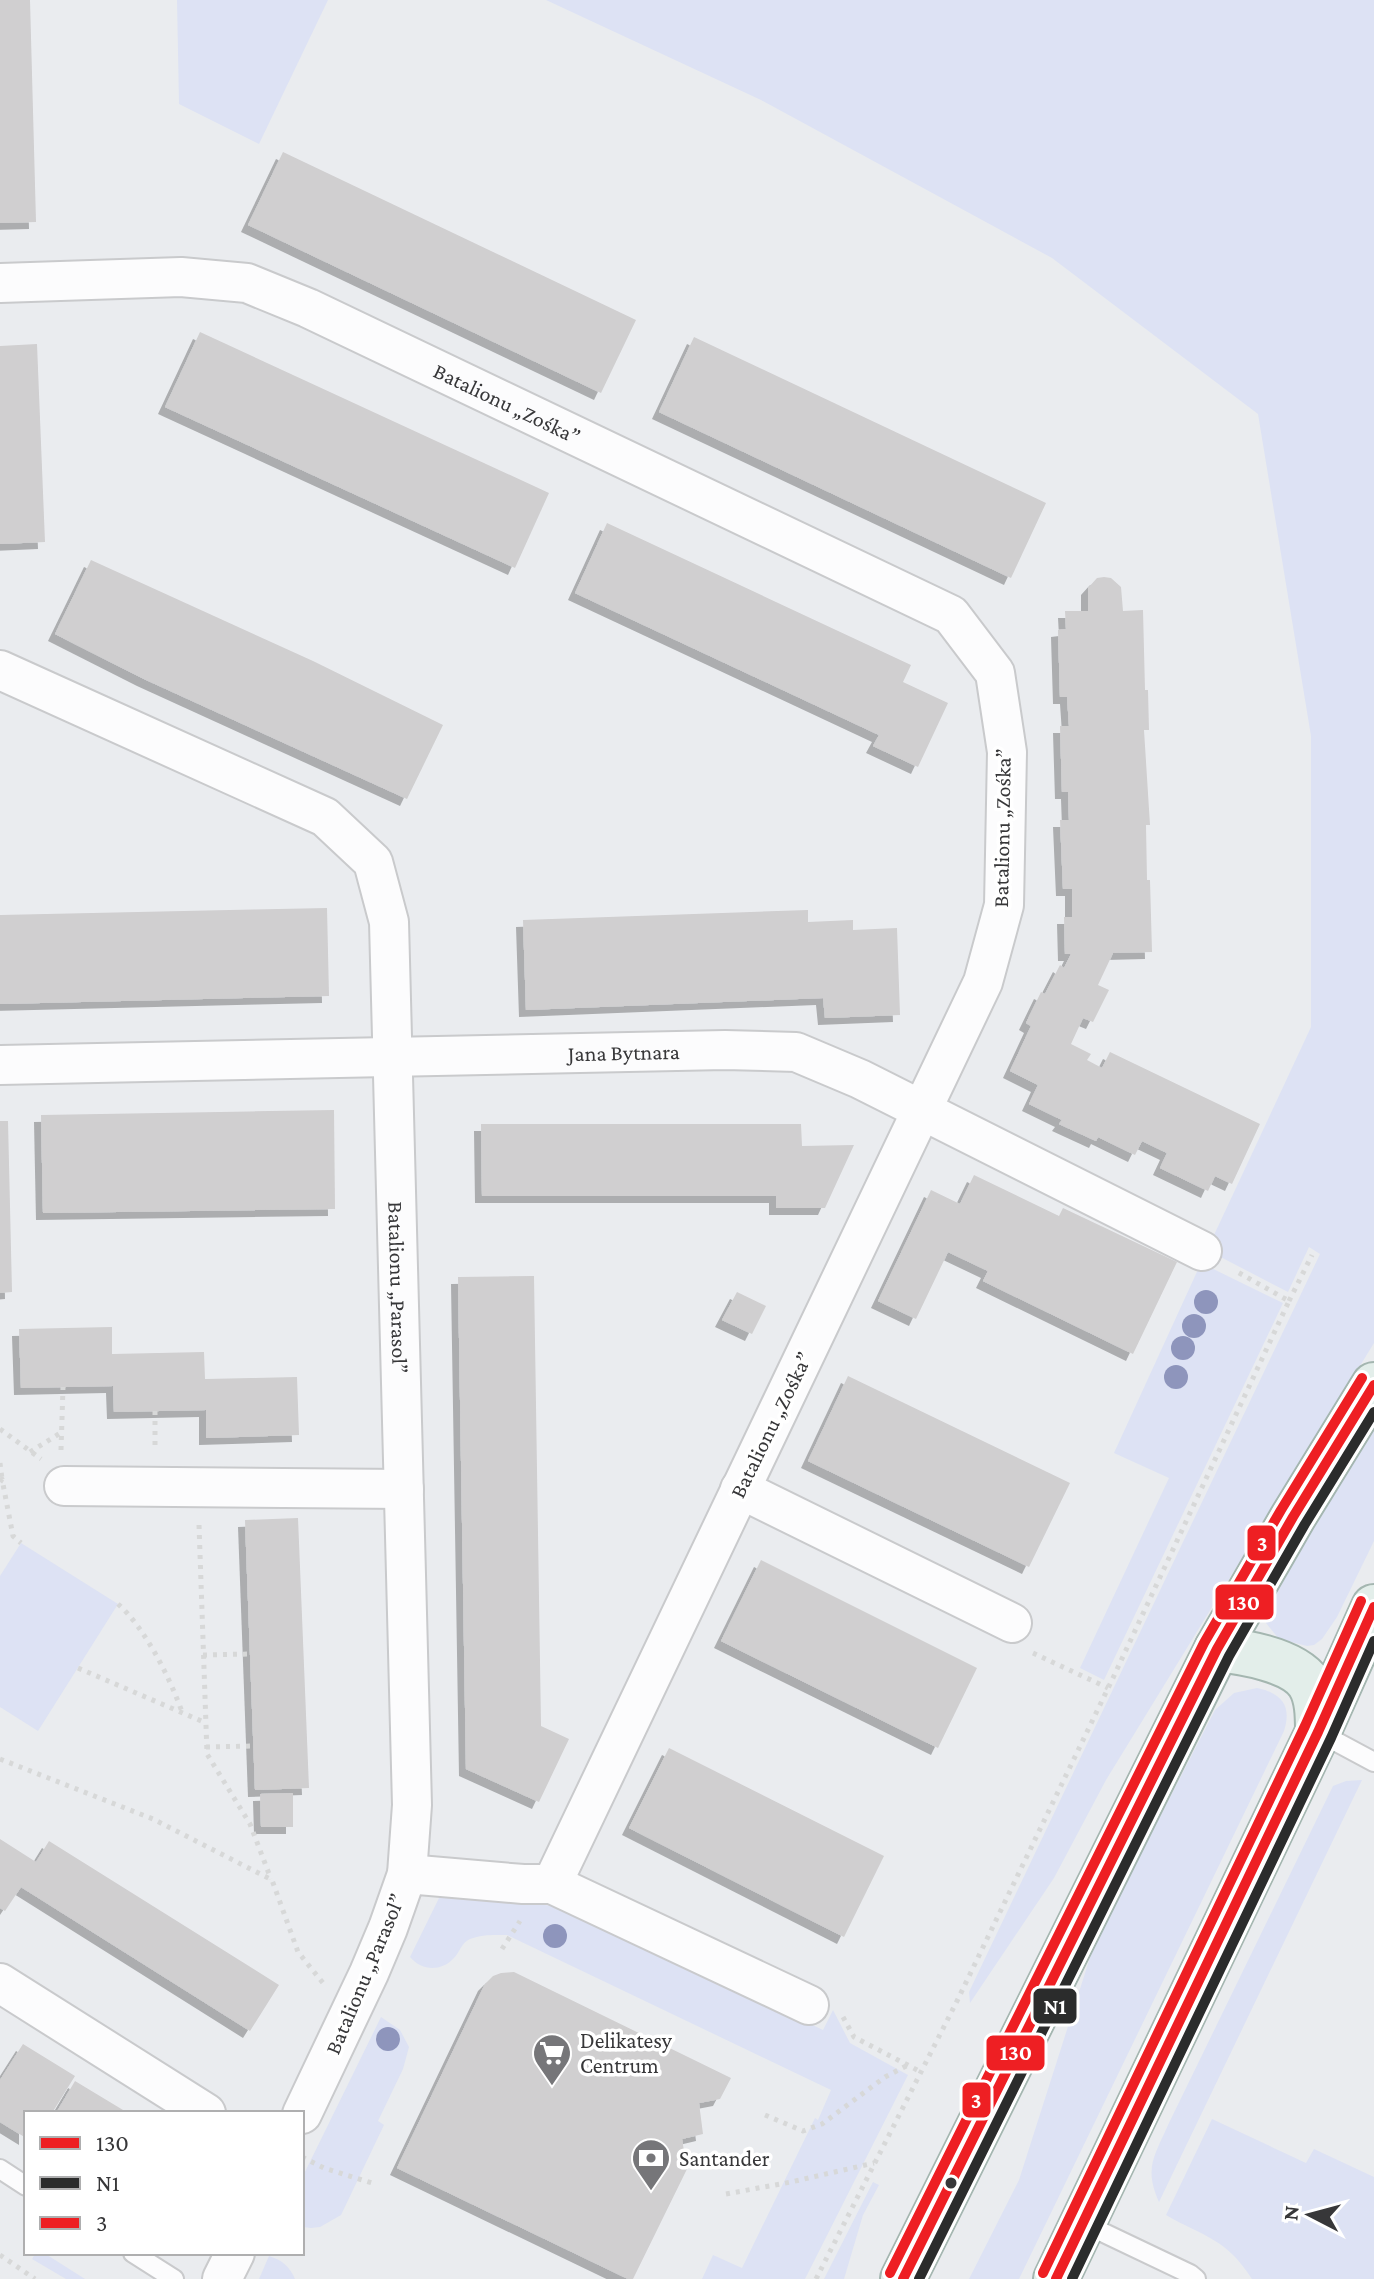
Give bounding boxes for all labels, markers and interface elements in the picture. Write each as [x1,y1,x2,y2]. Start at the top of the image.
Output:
street label: Batalionu „Zośka” [430,357,584,449]
street label: Batalionu „Zośka” [988,748,1016,908]
street label: Jana Bytnara [566,1038,680,1066]
street label: Batalionu „Parasol” [384,1201,413,1373]
street label: Batalionu „Zośka” [725,1348,817,1502]
line badge: 3 [1246,1524,1277,1562]
text: 3 [1257,1531,1267,1556]
line badge: 130 [1214,1583,1275,1621]
text: 130 [1228,1590,1260,1615]
street label: Batalionu „Parasol” [320,1890,410,2058]
line badge: N1 [1032,1987,1078,2025]
text: N1 [1043,1994,1067,2019]
place label: Delikatesy Centrum [580,2028,673,2078]
supermarket icon: Delikatesy Centrum [531,2032,573,2087]
line badge: 130 [985,2034,1046,2072]
text: 130 [1000,2040,1032,2065]
line badge: 3 [961,2081,992,2119]
text: 3 [971,2088,981,2113]
legend [24,2111,304,2255]
text: 130 [96,2129,129,2156]
bank icon: Santander [630,2137,672,2192]
place label: Santander [679,2146,770,2171]
text: N1 [96,2169,120,2196]
unlabelled marker [943,2175,959,2191]
north arrow [1270,2175,1350,2255]
text: N [1277,2204,1304,2222]
text: 3 [96,2209,107,2236]

